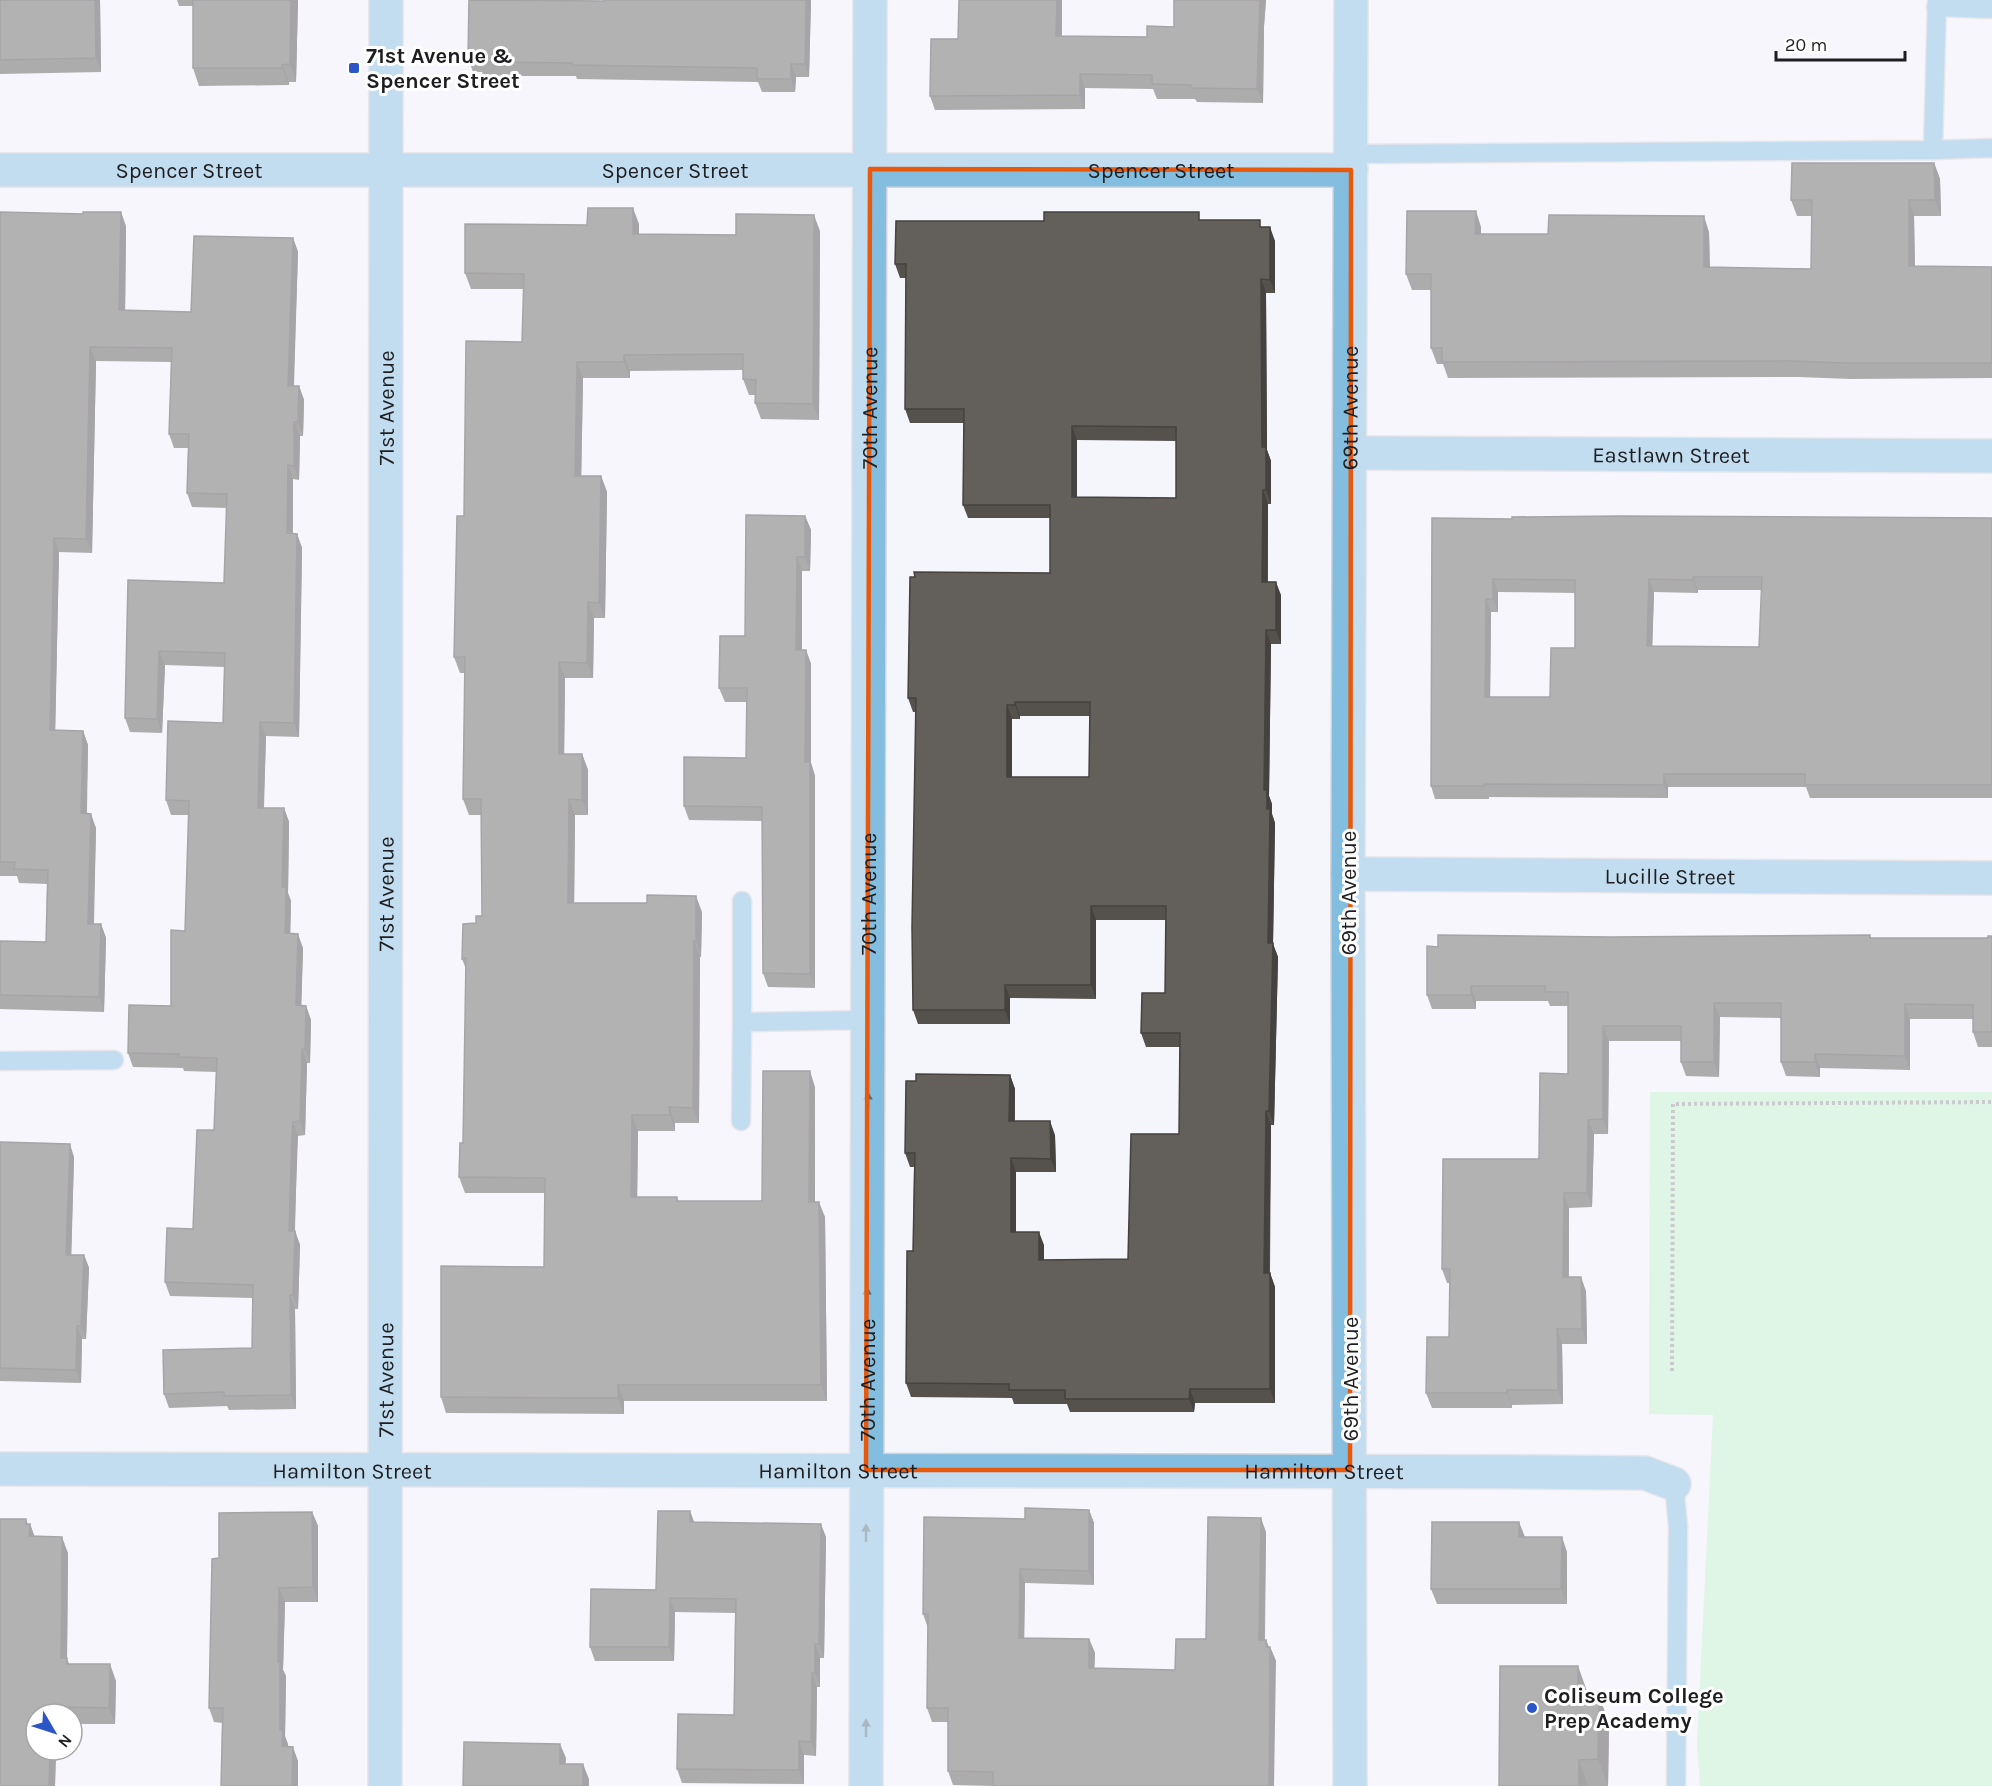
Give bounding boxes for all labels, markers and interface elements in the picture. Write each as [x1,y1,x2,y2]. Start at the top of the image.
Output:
scale bar [1776,24,1905,62]
text: 20 m [1785,34,1827,56]
place label: 71st Avenue & Spencer Street [366,43,520,94]
marker: 71st Avenue & Spencer Street [347,61,361,75]
street label: Spencer Street [115,158,263,184]
street label: Spencer Street [601,158,749,184]
street label: Spencer Street [1087,158,1235,184]
street label: 69th Avenue [1337,346,1364,470]
street label: 70th Avenue [857,347,883,469]
street label: 71st Avenue [374,350,400,466]
street label: Eastlawn Street [1592,442,1750,469]
street label: 69th Avenue [1336,831,1362,955]
street label: 70th Avenue [856,833,882,955]
street label: 71st Avenue [373,836,400,952]
street label: Lucille Street [1604,864,1736,890]
one-way arrow [863,1091,873,1110]
one-way arrow [862,1286,872,1305]
street label: 69th Avenue [1338,1317,1364,1441]
street label: 70th Avenue [855,1319,881,1441]
street label: 71st Avenue [373,1322,399,1438]
street label: Hamilton Street [272,1458,432,1484]
street label: Hamilton Street [758,1458,918,1484]
street label: Hamilton Street [1244,1458,1404,1485]
one-way arrow [861,1523,871,1542]
place label: Coliseum College Prep Academy [1544,1683,1724,1734]
marker: Coliseum College Prep Academy [1525,1701,1539,1715]
north arrow [24,1702,84,1762]
one-way arrow [861,1718,871,1737]
text: N [54,1731,76,1752]

